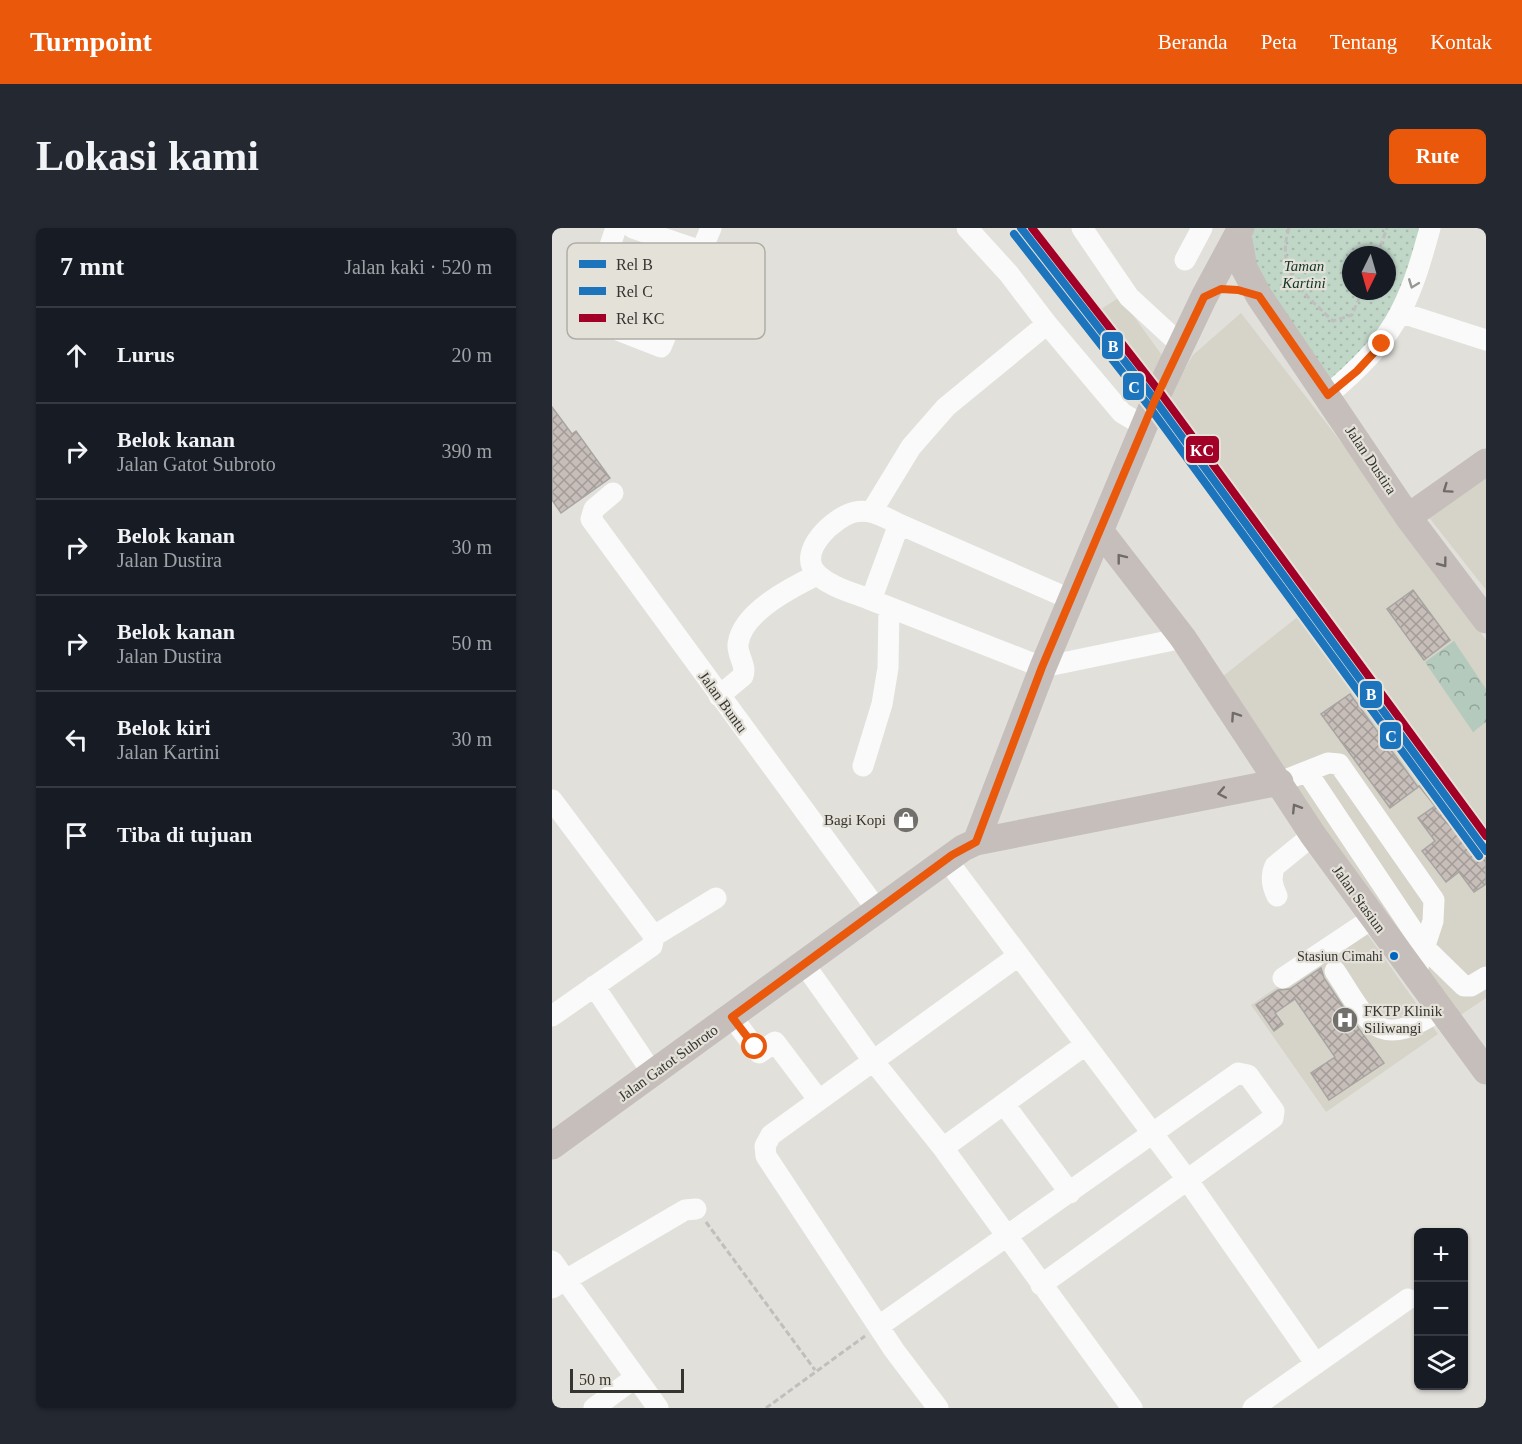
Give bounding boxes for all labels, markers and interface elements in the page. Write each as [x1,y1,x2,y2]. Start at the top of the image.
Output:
text: Turnpoint [30,26,152,57]
text: Beranda [1158,30,1228,54]
text: Peta [1261,30,1297,54]
text: Tentang [1330,30,1397,54]
text: Kontak [1430,30,1492,54]
button: Rute [1389,129,1486,184]
text: Lokasi kami [36,133,259,179]
legend [567,243,765,339]
north arrow [1342,246,1396,300]
text: 7 mnt [60,252,124,281]
text: Jalan kaki · 520 m [344,256,492,278]
text: Rel B [616,256,653,273]
park label: Taman Kartini [1281,258,1326,291]
one-way arrow [1408,278,1420,289]
text: Rel C [616,283,653,300]
text: Rel KC [616,310,664,327]
route end [1368,330,1394,356]
line badge: B [1101,331,1124,360]
text: B [1108,338,1119,355]
icon: ahead [60,339,93,372]
text: Lurus [117,342,174,367]
text: 20 m [451,344,492,366]
line badge: C [1122,372,1145,401]
text: C [1128,379,1140,396]
street label: Jalan Dustira [1342,423,1400,497]
text: Belok kanan [117,427,235,452]
icon: right [60,435,93,468]
line badge: KC [1185,435,1220,464]
text: 390 m [441,440,492,462]
text: KC [1190,442,1214,459]
text: Jalan Gatot Subroto [117,453,276,475]
one-way arrow [1443,482,1454,493]
text: Belok kanan [117,523,235,548]
icon: right [60,531,93,564]
text: 30 m [451,536,492,558]
text: Jalan Dustira [117,549,222,571]
one-way arrow [1118,554,1129,565]
one-way arrow [1436,557,1447,568]
text: Belok kanan [117,619,235,644]
icon: right [60,627,93,660]
text: 50 m [451,632,492,654]
text: Jalan Dustira [117,645,222,667]
street label: Jalan Buntu [696,668,751,736]
line badge: B [1359,680,1383,709]
text: B [1366,686,1377,703]
one-way arrow [1231,711,1242,722]
text: Belok kiri [117,715,211,740]
line badge: C [1379,721,1402,750]
icon: left [60,723,93,756]
text: 30 m [451,728,492,750]
text: C [1385,728,1397,745]
text: Jalan Kartini [117,741,220,763]
one-way arrow [1218,786,1228,799]
one-way arrow [1292,804,1304,814]
shop icon: Bagi Kopi [891,805,921,835]
place label: Bagi Kopi [824,812,886,828]
icon: arrive [60,819,93,852]
text: Tiba di tujuan [117,822,252,847]
street label: Jalan Stasiun [1329,862,1389,936]
place label: Stasiun Cimahi [1297,949,1383,964]
marker: Stasiun Cimahi [1388,950,1400,962]
place label: FKTP Klinik Siliwangi [1364,1003,1443,1036]
hospital icon: FKTP Klinik Siliwangi [1330,1005,1360,1035]
street label: Jalan Gatot Subroto [615,1022,721,1104]
route start [741,1033,767,1059]
map controls [1414,1228,1468,1390]
button: + [1414,1228,1468,1282]
button: − [1414,1282,1468,1336]
button: layers [1414,1336,1468,1390]
scale bar [570,1366,684,1394]
text: 50 m [579,1371,611,1388]

